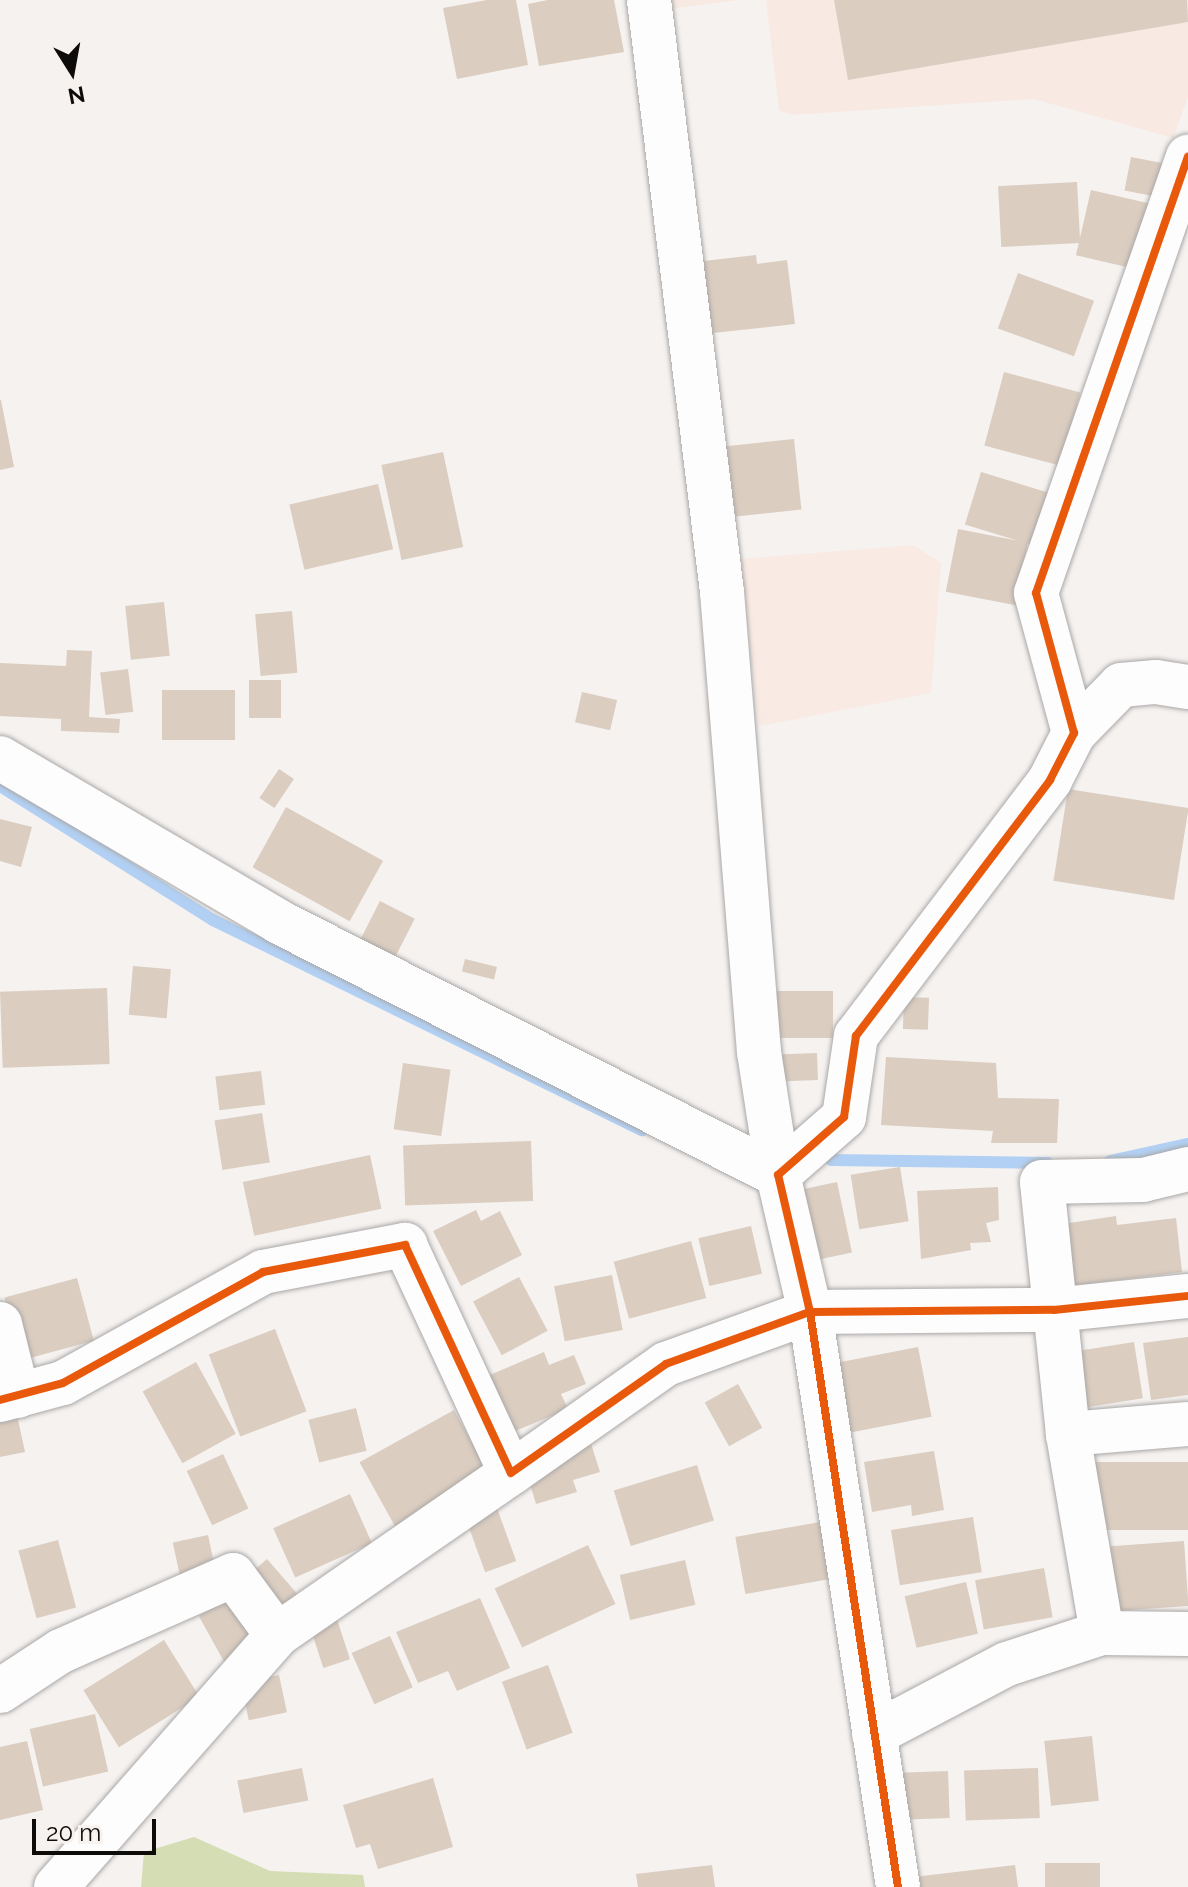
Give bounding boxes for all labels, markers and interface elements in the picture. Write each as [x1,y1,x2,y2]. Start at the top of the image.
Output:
north arrow [32,32,112,112]
text: N [66,81,87,110]
scale bar [36,1803,160,1853]
text: 20 m [46,1818,101,1847]

